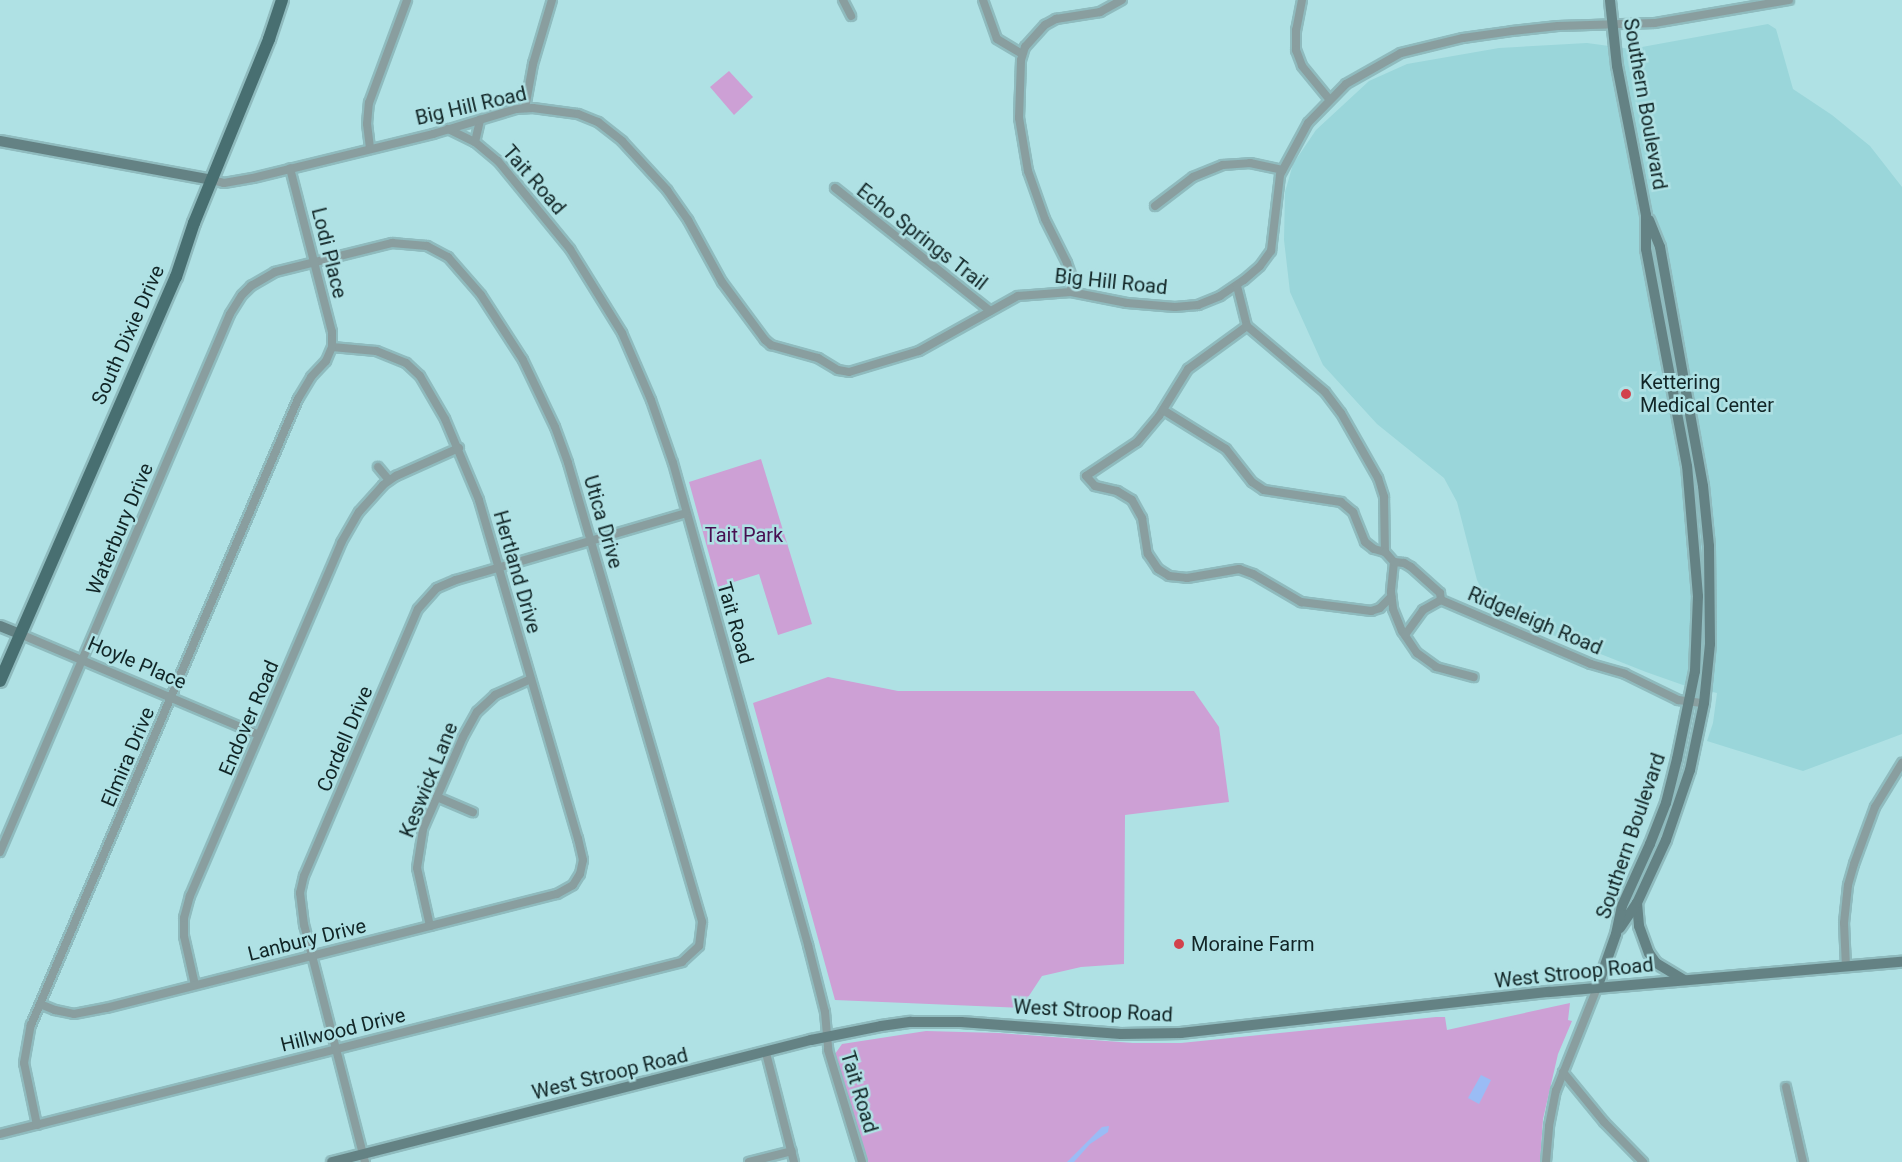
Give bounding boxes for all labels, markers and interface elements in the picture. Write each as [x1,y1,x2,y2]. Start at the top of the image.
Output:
street label: Southern Boulevard [1618,16,1672,192]
street label: Big Hill Road [413,82,529,130]
street label: Tait Road [497,140,571,220]
street label: Echo Springs Trail [852,178,992,296]
street label: Lodi Place [306,205,352,301]
street label: South Dixie Drive [87,262,169,408]
street label: Big Hill Road [1053,264,1169,300]
place label: Kettering Medical Center [1640,371,1774,418]
marker: Kettering Medical Center [1617,385,1635,403]
street label: Waterbury Drive [81,460,159,598]
street label: Utica Drive [578,473,628,571]
street label: Hertland Drive [488,508,546,636]
park label: Tait Park [705,523,783,547]
street label: Tait Road [712,579,758,667]
street label: Ridgeleigh Road [1464,582,1606,660]
street label: Hoyle Place [84,631,190,695]
street label: Endover Road [214,657,284,779]
street label: Cordell Drive [312,683,378,795]
street label: Elmira Drive [96,704,160,810]
street label: Keswick Lane [395,719,463,841]
street label: Southern Boulevard [1591,750,1671,922]
street label: Lanbury Drive [245,914,369,966]
place label: Moraine Farm [1191,932,1315,956]
marker: Moraine Farm [1172,937,1186,951]
street label: West Stroop Road [1493,953,1655,993]
street label: West Stroop Road [1013,995,1173,1027]
street label: Hillwood Drive [278,1003,408,1057]
street label: West Stroop Road [530,1043,690,1105]
street label: Tait Road [835,1048,883,1136]

